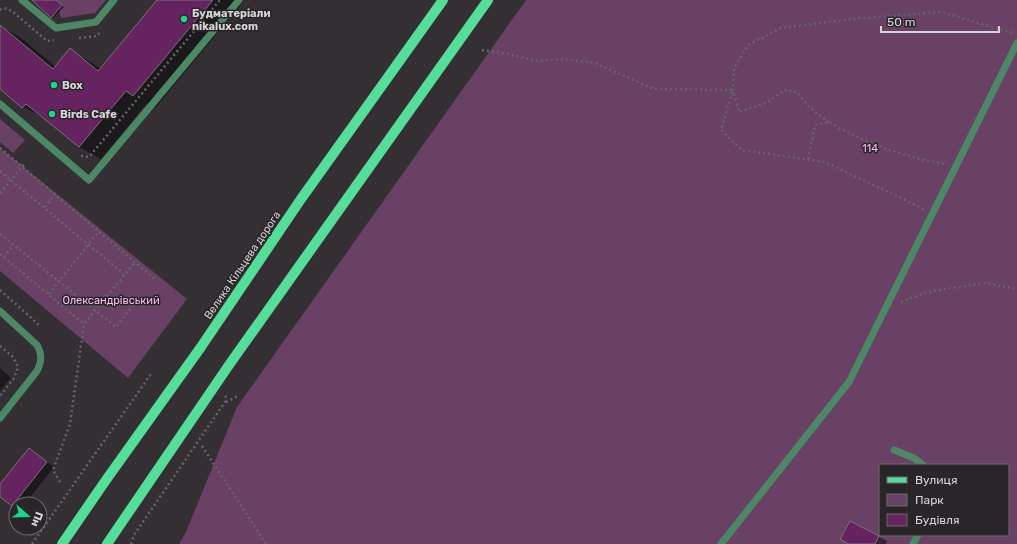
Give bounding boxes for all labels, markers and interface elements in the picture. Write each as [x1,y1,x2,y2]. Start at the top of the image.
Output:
place label: Будматеріали nikalux.com [192,7,270,33]
scale bar [881,8,999,34]
marker: Будматеріали nikalux.com [179,14,189,24]
text: 50 m [887,15,915,29]
place label: Box [62,79,83,92]
marker: Box [49,80,59,90]
place label: Birds Cafe [60,108,117,121]
marker: Birds Cafe [47,109,57,119]
park label: 114 [862,142,878,155]
street label: Велика Кільцева дорога [201,209,283,322]
park label: Олександрівський [62,294,160,307]
legend [879,464,1009,536]
text: Вулиця [915,473,957,487]
text: Парк [915,493,944,507]
north arrow [8,496,48,536]
text: Пн [28,510,46,529]
text: Будівля [915,513,960,527]

